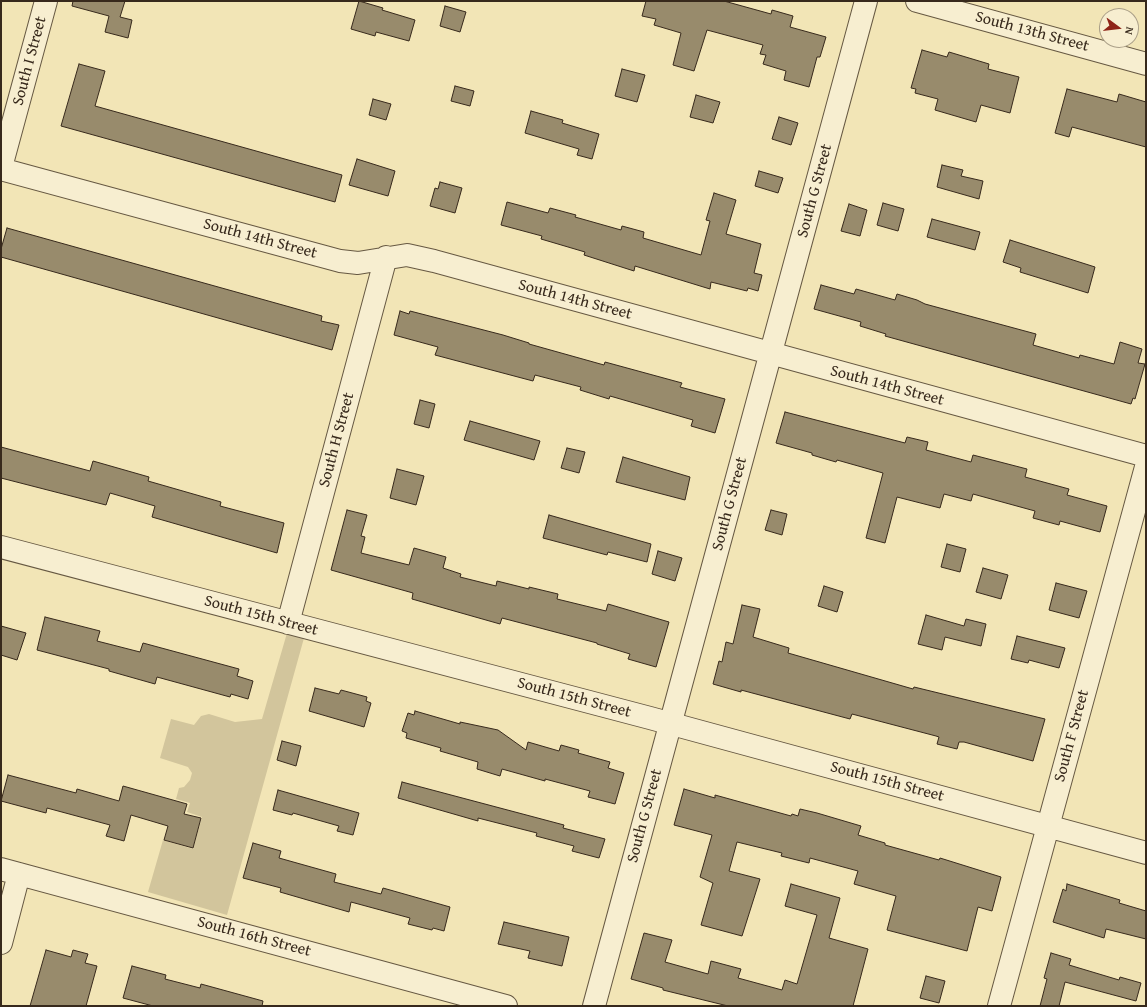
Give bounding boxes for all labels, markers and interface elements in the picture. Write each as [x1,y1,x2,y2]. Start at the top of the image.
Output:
street label: South 13th Street [973,8,1091,56]
north arrow [1099,8,1139,48]
street label: South I Street [9,14,51,108]
text: N [1121,25,1138,36]
street label: South G Street [793,142,837,240]
street label: South 14th Street [201,215,319,263]
street label: South 14th Street [516,276,634,324]
street label: South 14th Street [828,362,946,410]
street label: South H Street [315,390,359,490]
street label: South G Street [708,455,752,553]
street label: South 15th Street [202,592,320,640]
street label: South 15th Street [515,674,633,722]
street label: South F Street [1050,688,1094,784]
street label: South 15th Street [828,758,946,806]
street label: South G Street [623,767,667,865]
street label: South 16th Street [195,913,313,961]

